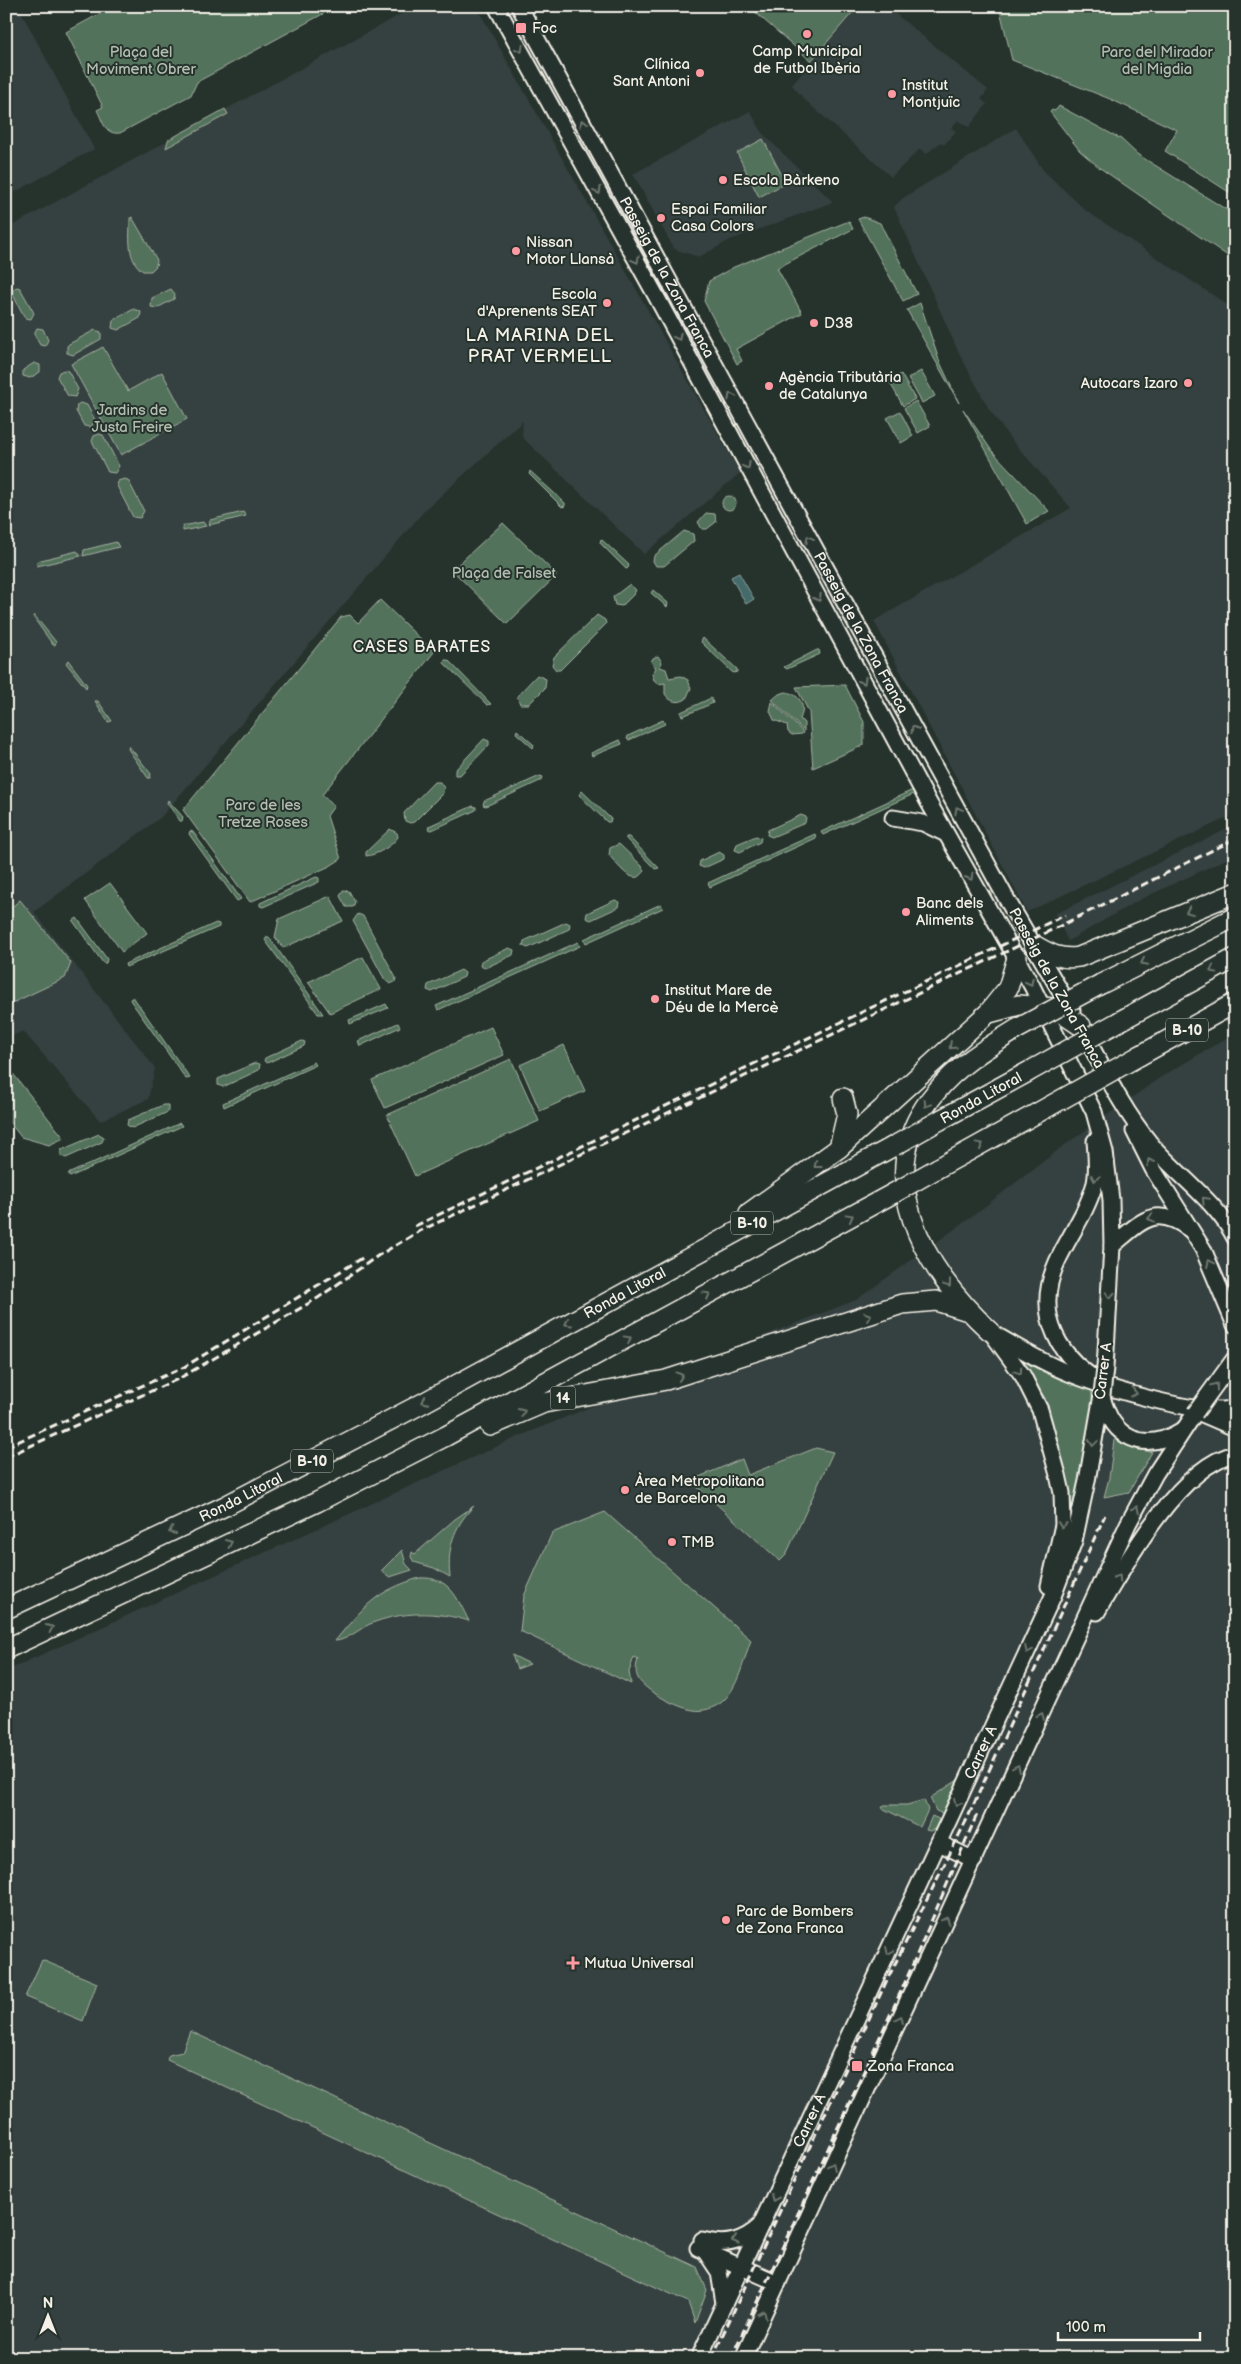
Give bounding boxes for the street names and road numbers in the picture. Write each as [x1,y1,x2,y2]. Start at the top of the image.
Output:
street label: Passeig de la Zona Franca [615,193,718,361]
street label: Passeig de la Zona Franca [809,549,912,717]
street label: Passeig de la Zona Franca [1004,905,1109,1072]
road number: B-10 [1166,1018,1208,1042]
street label: Ronda Litoral [937,1068,1025,1129]
road number: B-10 [731,1212,773,1234]
street label: Ronda Litoral [581,1263,669,1323]
street label: Carrer A [1091,1341,1117,1401]
road number: 14 [550,1386,576,1410]
road number: B-10 [291,1450,333,1472]
street label: Ronda Litoral [196,1469,286,1527]
street label: Carrer A [960,1722,1002,1782]
street label: Carrer A [789,2090,831,2151]

